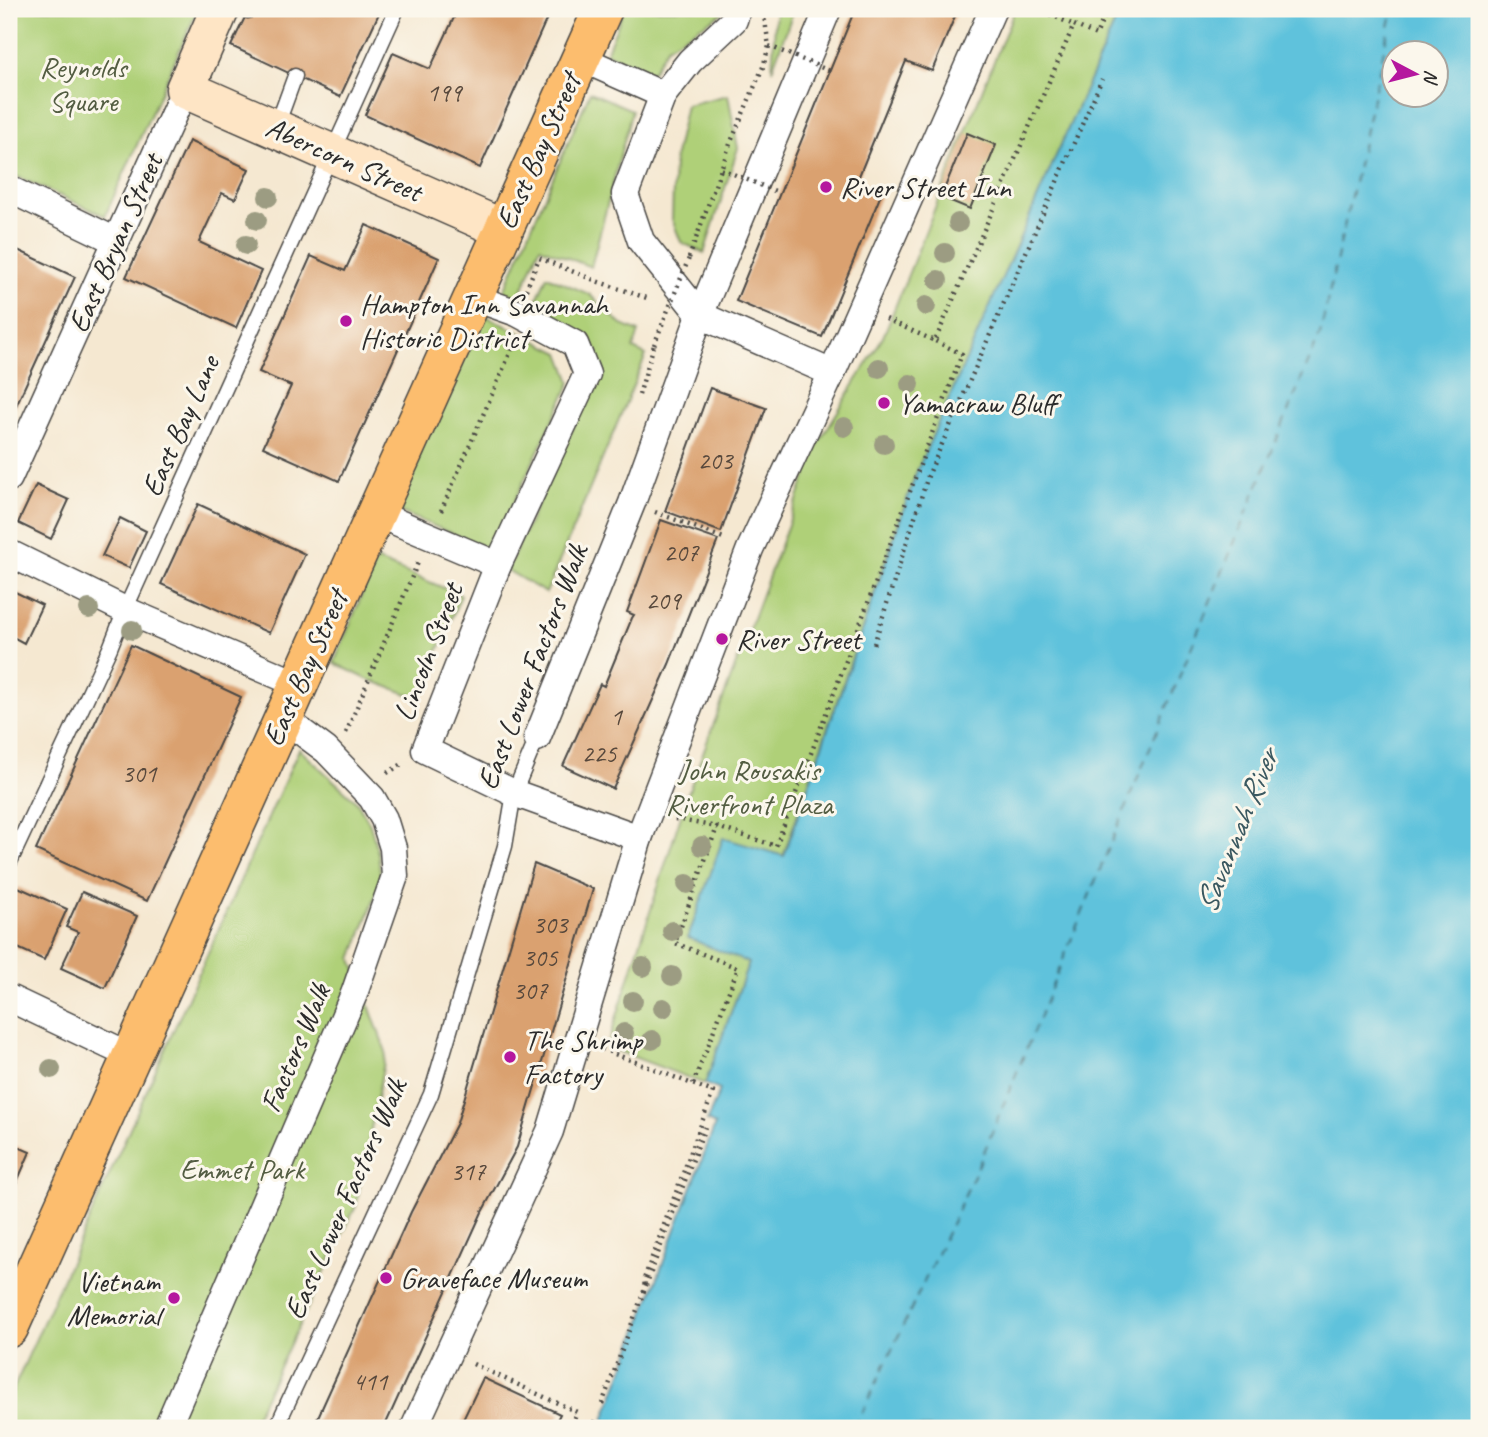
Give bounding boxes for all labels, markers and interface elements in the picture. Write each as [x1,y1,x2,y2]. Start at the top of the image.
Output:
north arrow [1380,38,1450,108]
park label: Reynolds Square [40,48,129,120]
street label: East Bay Street [487,64,591,235]
text: N [1418,69,1444,86]
house number: 199 [426,76,464,109]
street label: Abercorn Street [260,108,431,212]
street label: East Bryan Street [59,145,173,338]
place label: River Street Inn [840,168,1012,206]
marker: River Street Inn [818,179,834,195]
place label: Hampton Inn Savannah Historic District [360,285,610,357]
marker: Hampton Inn Savannah Historic District [338,313,354,329]
street label: East Bay Lane [132,348,229,502]
place label: Yamacraw Bluff [898,384,1062,422]
marker: Yamacraw Bluff [876,395,892,411]
house number: 203 [697,444,735,477]
house number: 207 [663,536,700,569]
street label: East Lower Factors Walk [468,537,597,795]
street label: Lincoln Street [384,575,473,726]
street label: East Bay Street [254,581,358,752]
house number: 209 [645,584,683,617]
place label: River Street [736,620,864,658]
marker: River Street [714,631,730,647]
house number: 1 [610,700,623,733]
house number: 225 [581,737,618,770]
water label: Savannah River [1185,739,1290,919]
park label: John Rousakis Riverfront Plaza [665,751,835,823]
house number: 301 [121,757,158,790]
house number: 303 [532,908,570,941]
house number: 305 [522,941,559,974]
house number: 307 [512,974,549,1007]
street label: Factors Walk [251,976,340,1118]
place label: The Shrimp Factory [524,1021,644,1093]
marker: The Shrimp Factory [502,1049,518,1065]
street label: East Lower Factors Walk [275,1071,416,1325]
park label: Emmet Park [180,1150,306,1188]
house number: 317 [450,1155,487,1188]
place label: Graveface Museum [400,1259,589,1297]
place label: Vietnam Memorial [67,1262,165,1334]
marker: Graveface Museum [378,1270,394,1286]
marker: Vietnam Memorial [166,1290,182,1306]
house number: 411 [352,1365,389,1398]

